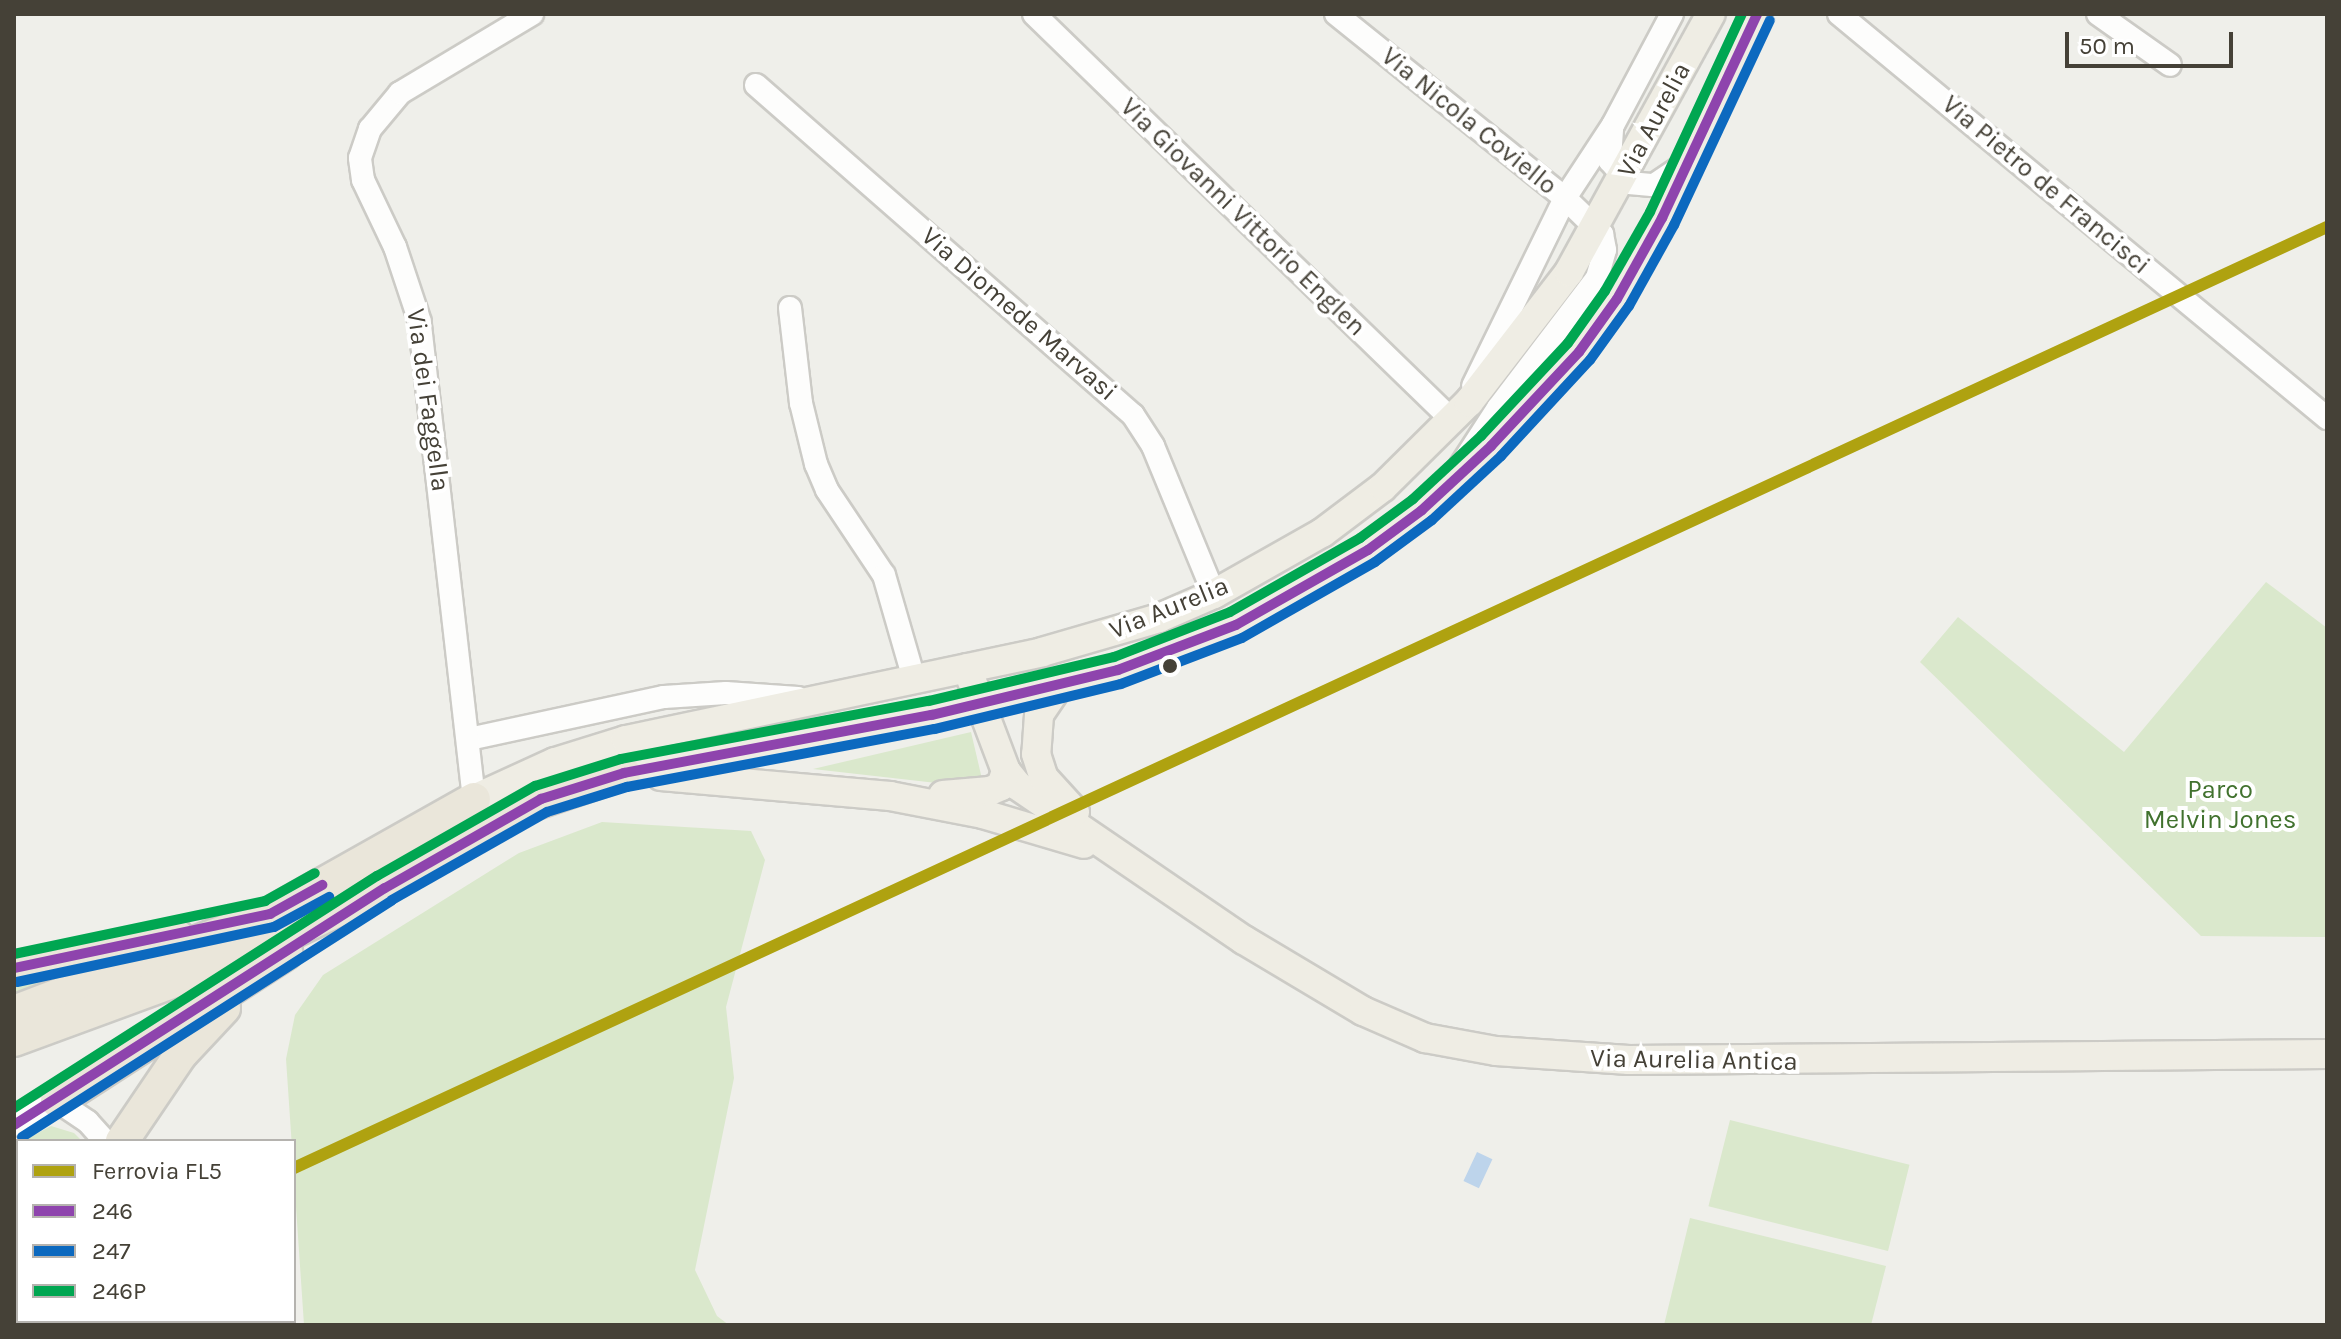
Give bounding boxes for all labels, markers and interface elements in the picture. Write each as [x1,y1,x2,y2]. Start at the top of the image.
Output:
scale bar [2069,16,2237,66]
text: 50 m [2079,32,2135,60]
street label: Via Nicola Coviello [1375,41,1563,201]
street label: Via Aurelia [1611,57,1697,183]
street label: Via Pietro de Francisci [1936,89,2156,281]
street label: Via Giovanni Vittorio Englen [1114,91,1372,343]
street label: Via Diomede Marvasi [915,221,1123,407]
street label: Via dei Faggella [400,307,456,493]
street label: Via Aurelia [1105,570,1233,646]
unlabelled marker [1162,658,1178,674]
park label: Parco Melvin Jones [2144,774,2296,836]
street label: Via Aurelia Antica [1590,1043,1798,1077]
legend [16,1139,296,1323]
text: Ferrovia FL5 [92,1157,222,1185]
text: 246 [92,1197,133,1225]
text: 247 [92,1237,131,1265]
text: 246P [92,1277,146,1305]

